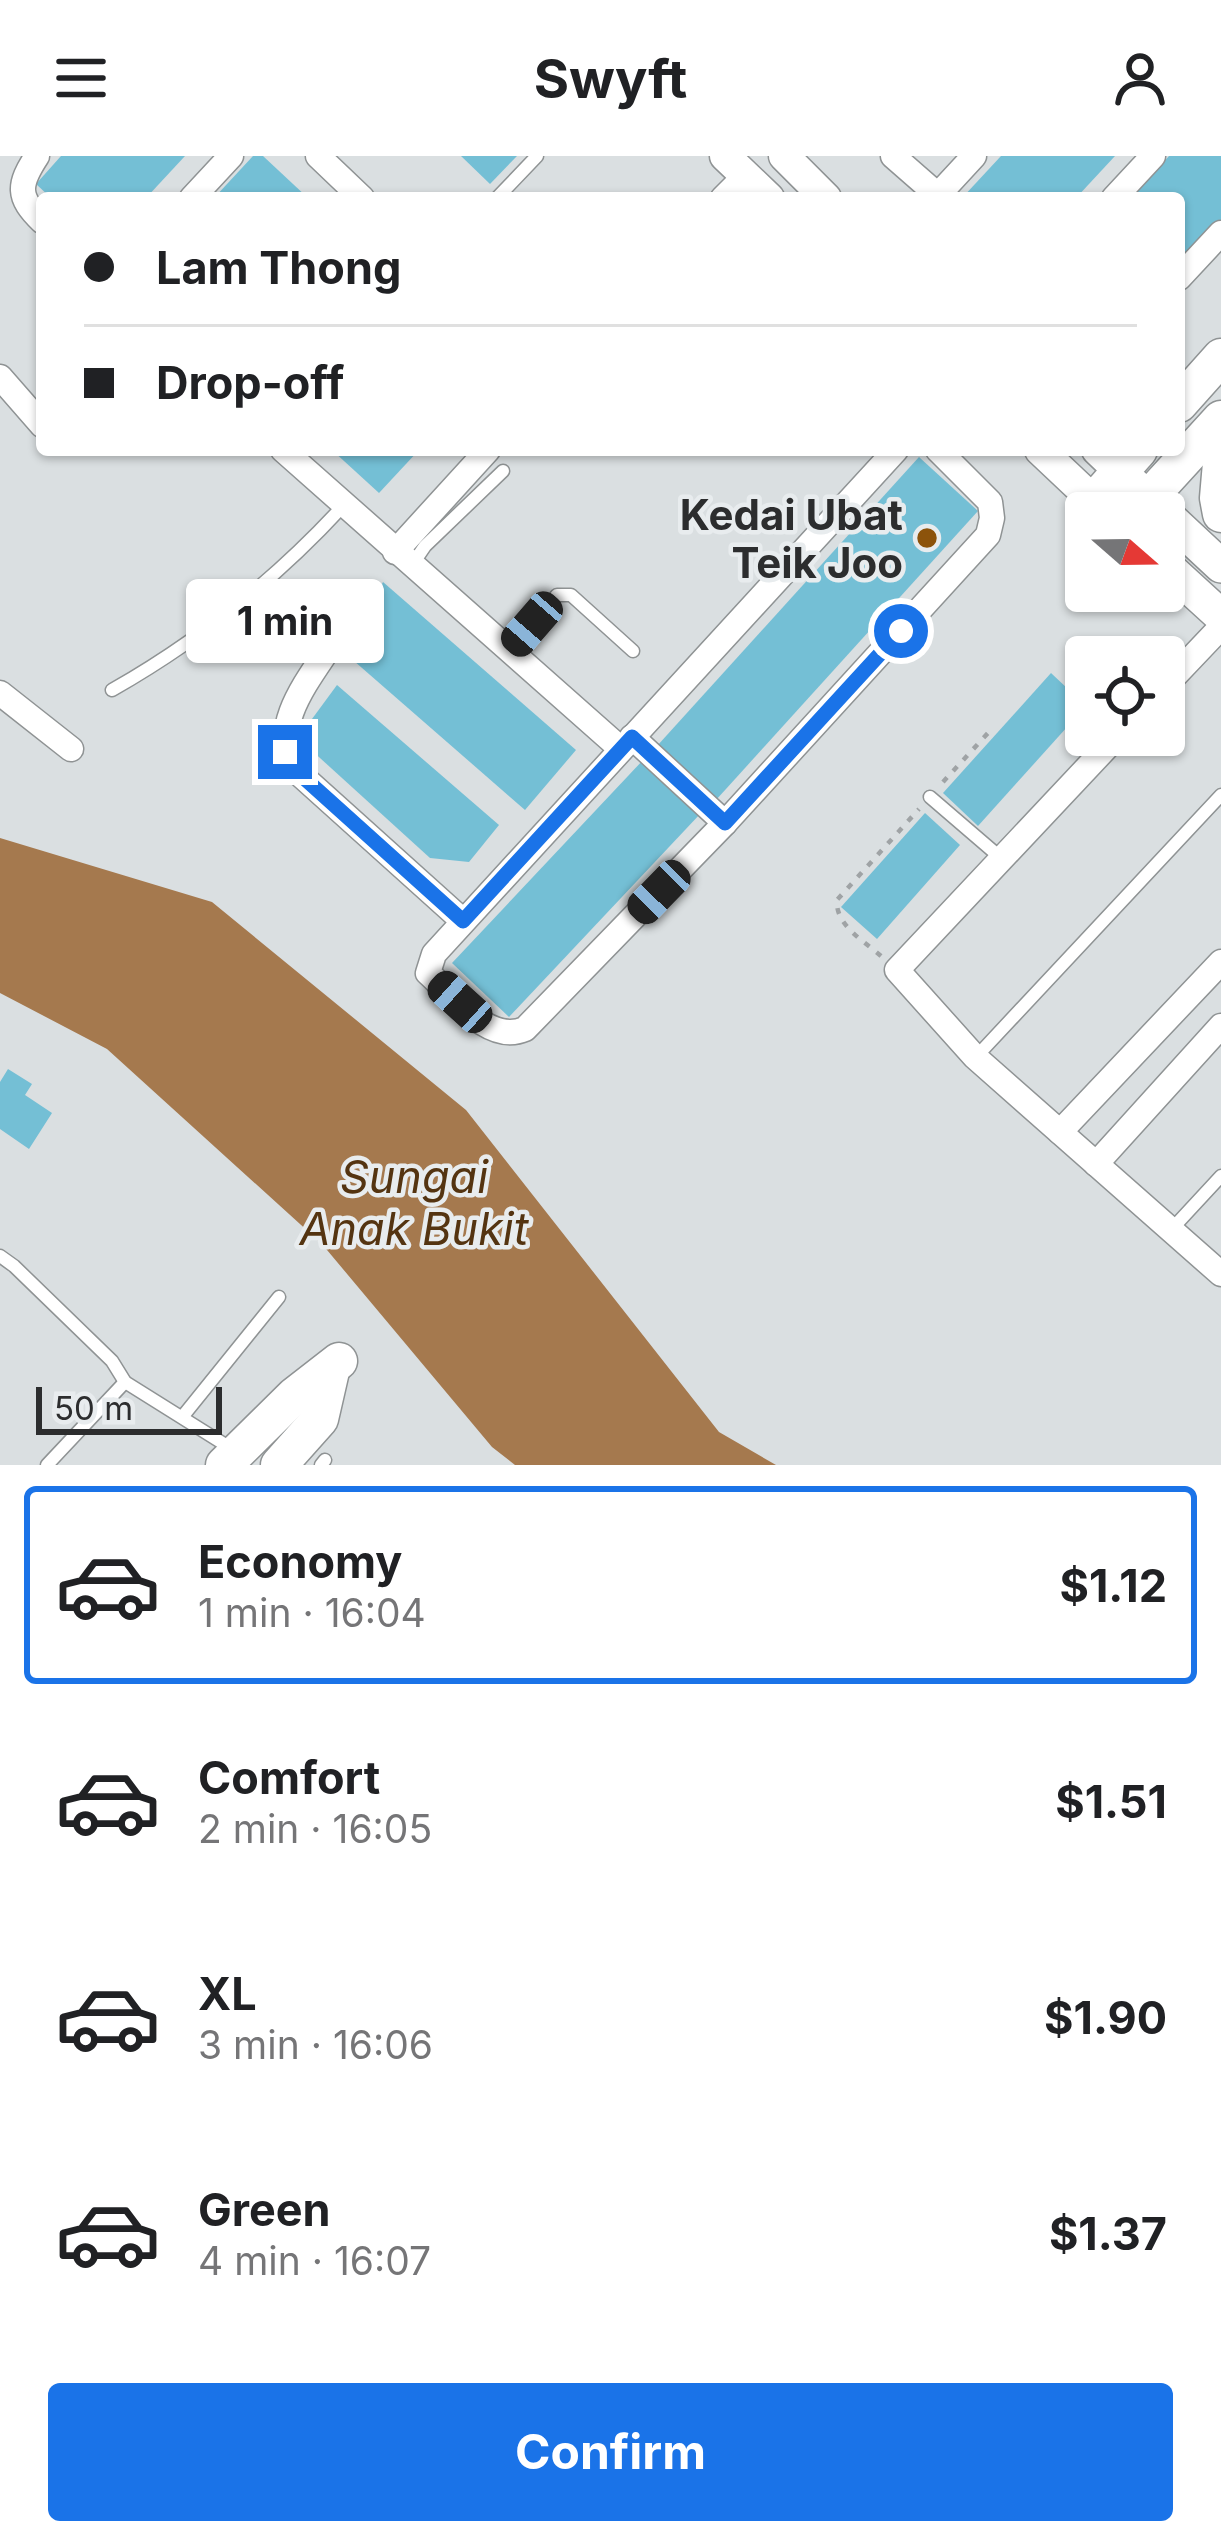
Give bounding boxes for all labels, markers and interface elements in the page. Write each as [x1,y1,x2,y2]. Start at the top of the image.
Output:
icon: menu [48,45,114,111]
icon: person [1107,45,1173,111]
text: Swyft [534,46,687,111]
text: Lam Thong [156,240,401,295]
text: Drop-off [156,355,344,410]
place label: Kedai Ubat Teik Joo [680,489,903,588]
north arrow [1065,492,1185,612]
map controls [1065,492,1185,756]
marker: Kedai Ubat Teik Joo [914,525,940,551]
callout: 1 min [186,578,384,662]
car [495,585,569,663]
text: 1 min [237,597,333,644]
route start [874,604,928,658]
button: locate [1065,636,1185,756]
route end [258,725,312,779]
car [621,854,697,930]
car [421,965,499,1039]
water label: Sungai Anak Bukit [298,1149,530,1256]
scale bar [36,1381,222,1434]
text: 50 m [54,1388,133,1428]
icon: car [54,1531,162,1639]
text: Economy [198,1534,402,1589]
text: $1.12 [1059,1558,1167,1613]
text: 1 min · 16:04 [198,1589,426,1636]
icon: car [54,1747,162,1855]
text: Comfort [198,1750,380,1805]
text: $1.51 [1055,1774,1167,1829]
text: 2 min · 16:05 [198,1805,432,1852]
icon: car [54,1963,162,2071]
text: XL [198,1966,257,2021]
text: $1.90 [1044,1990,1167,2045]
text: 3 min · 16:06 [198,2021,433,2068]
icon: car [54,2179,162,2287]
text: Green [198,2182,331,2237]
text: $1.37 [1049,2206,1167,2261]
text: 4 min · 16:07 [198,2237,431,2284]
button: Confirm [48,2383,1173,2521]

